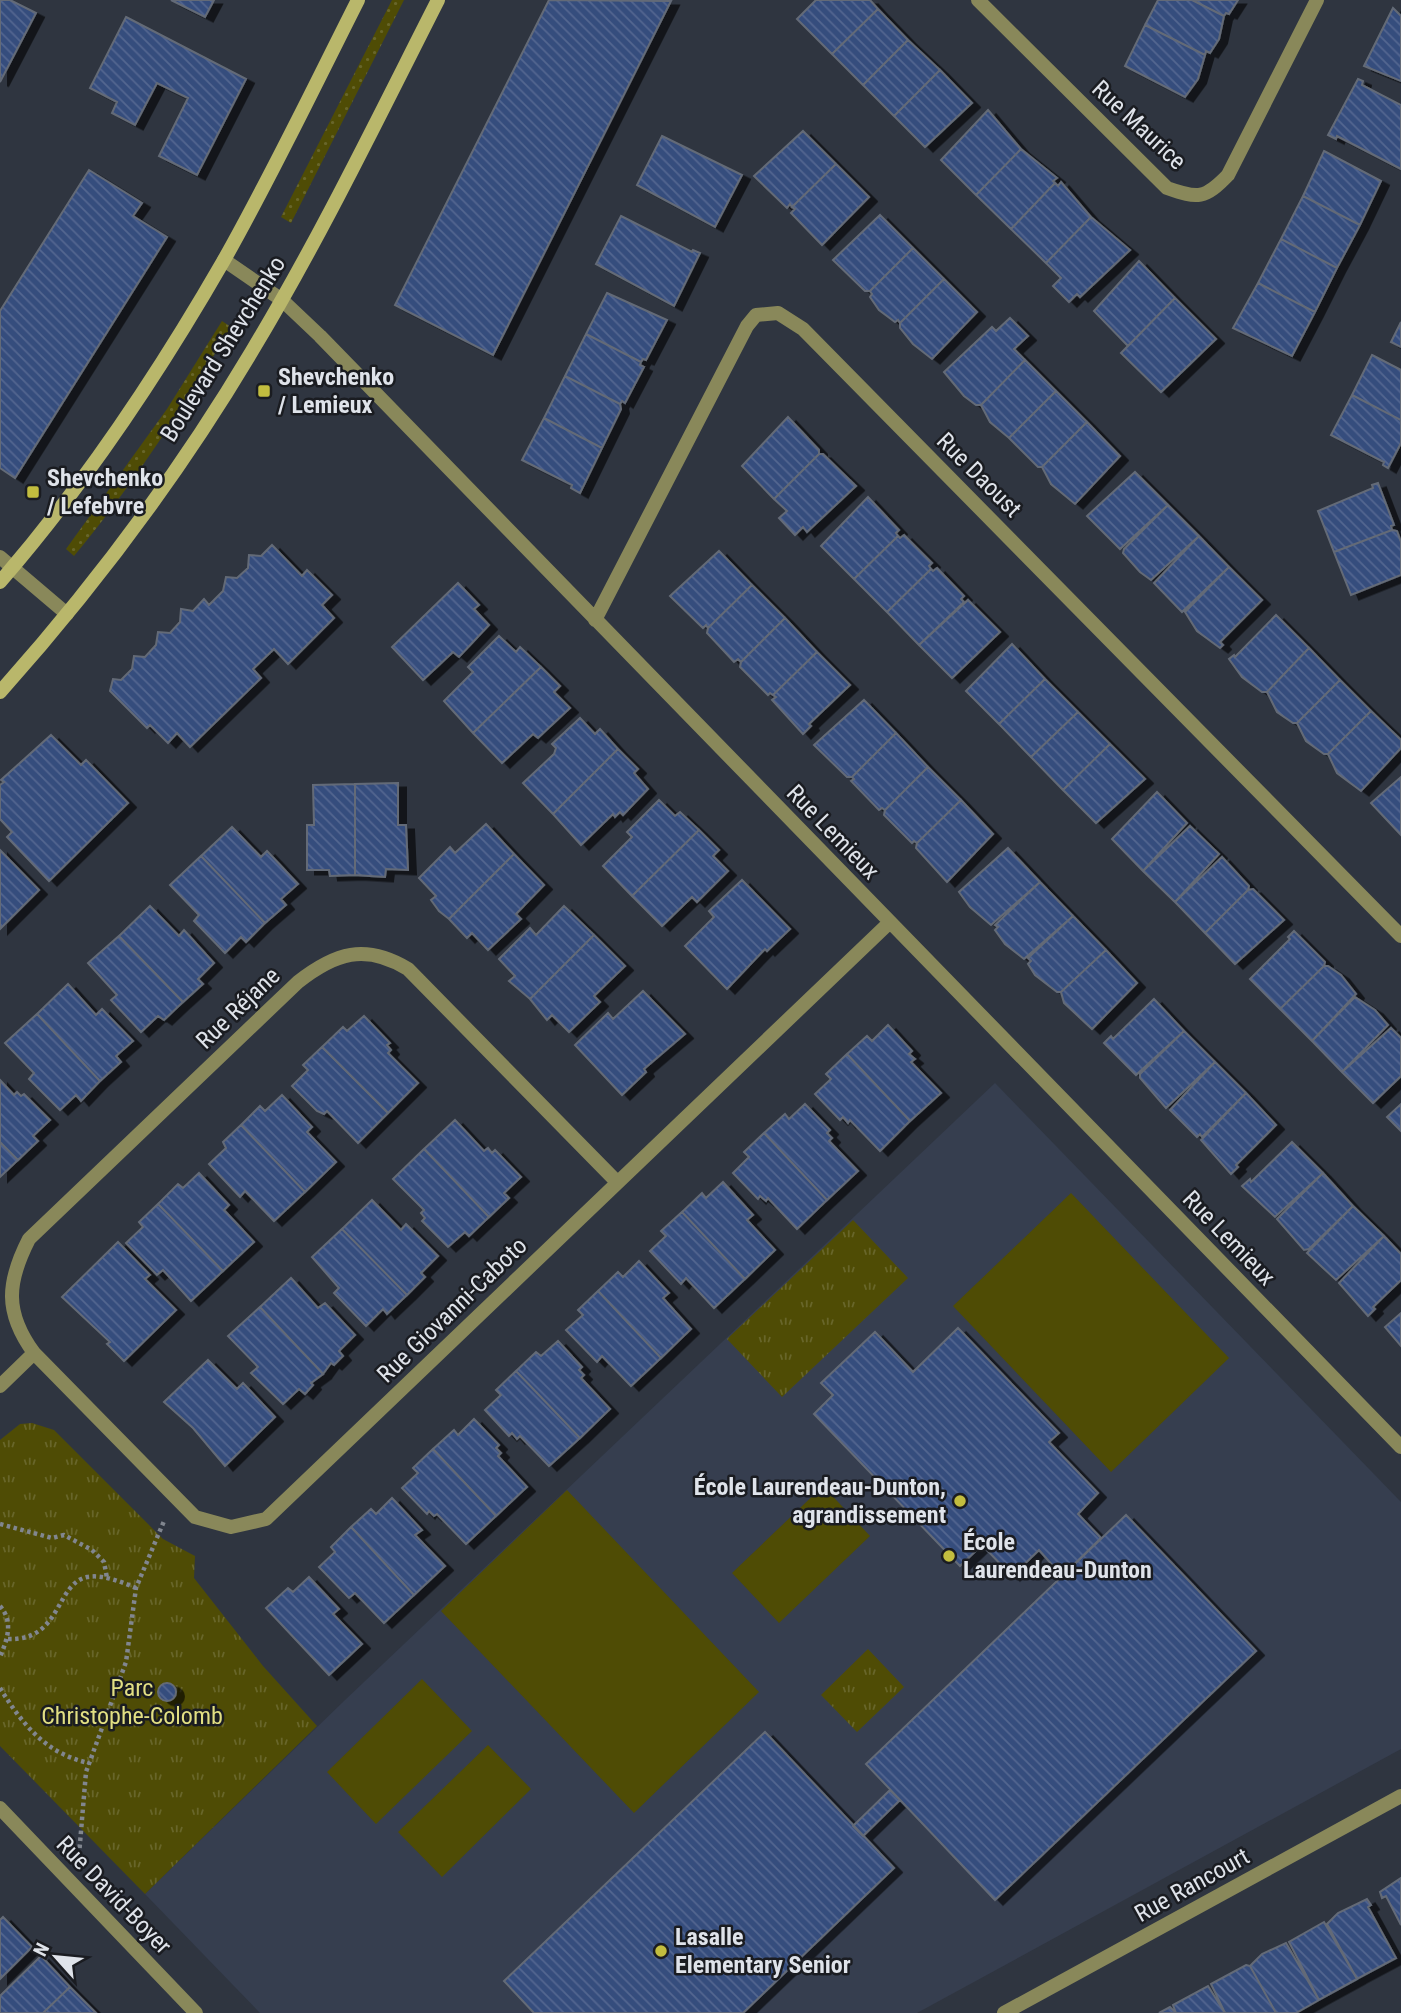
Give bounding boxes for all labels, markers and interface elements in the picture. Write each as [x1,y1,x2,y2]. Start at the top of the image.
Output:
street label: Rue Maurice [1086,75,1192,175]
street label: Boulevard Shevchenko [155,251,291,447]
place label: Shevchenko / Lemieux [277,363,394,419]
marker: Shevchenko / Lemieux [256,383,272,399]
street label: Rue Daoust [931,427,1027,523]
place label: Shevchenko / Lefebvre [46,464,163,520]
marker: Shevchenko / Lefebvre [25,484,41,500]
street label: Rue Lemieux [781,779,885,885]
street label: Rue Réjane [191,962,285,1054]
street label: Rue Lemieux [1177,1185,1281,1291]
street label: Rue Giovanni-Caboto [371,1232,533,1388]
place label: École Laurendeau-Dunton, agrandissement [694,1473,946,1529]
marker: École Laurendeau-Dunton, agrandissement [952,1493,968,1509]
place label: École Laurendeau-Dunton [963,1528,1152,1584]
marker: École Laurendeau-Dunton [941,1548,957,1564]
park label: Parc Christophe-Colomb [41,1674,223,1730]
street label: Rue David-Boyer [51,1830,177,1960]
street label: Rue Rancourt [1130,1842,1254,1928]
north arrow [21,1922,91,1992]
place label: Lasalle Elementary Senior [675,1923,851,1979]
text: N [28,1939,54,1960]
marker: Lasalle Elementary Senior [653,1943,669,1959]

